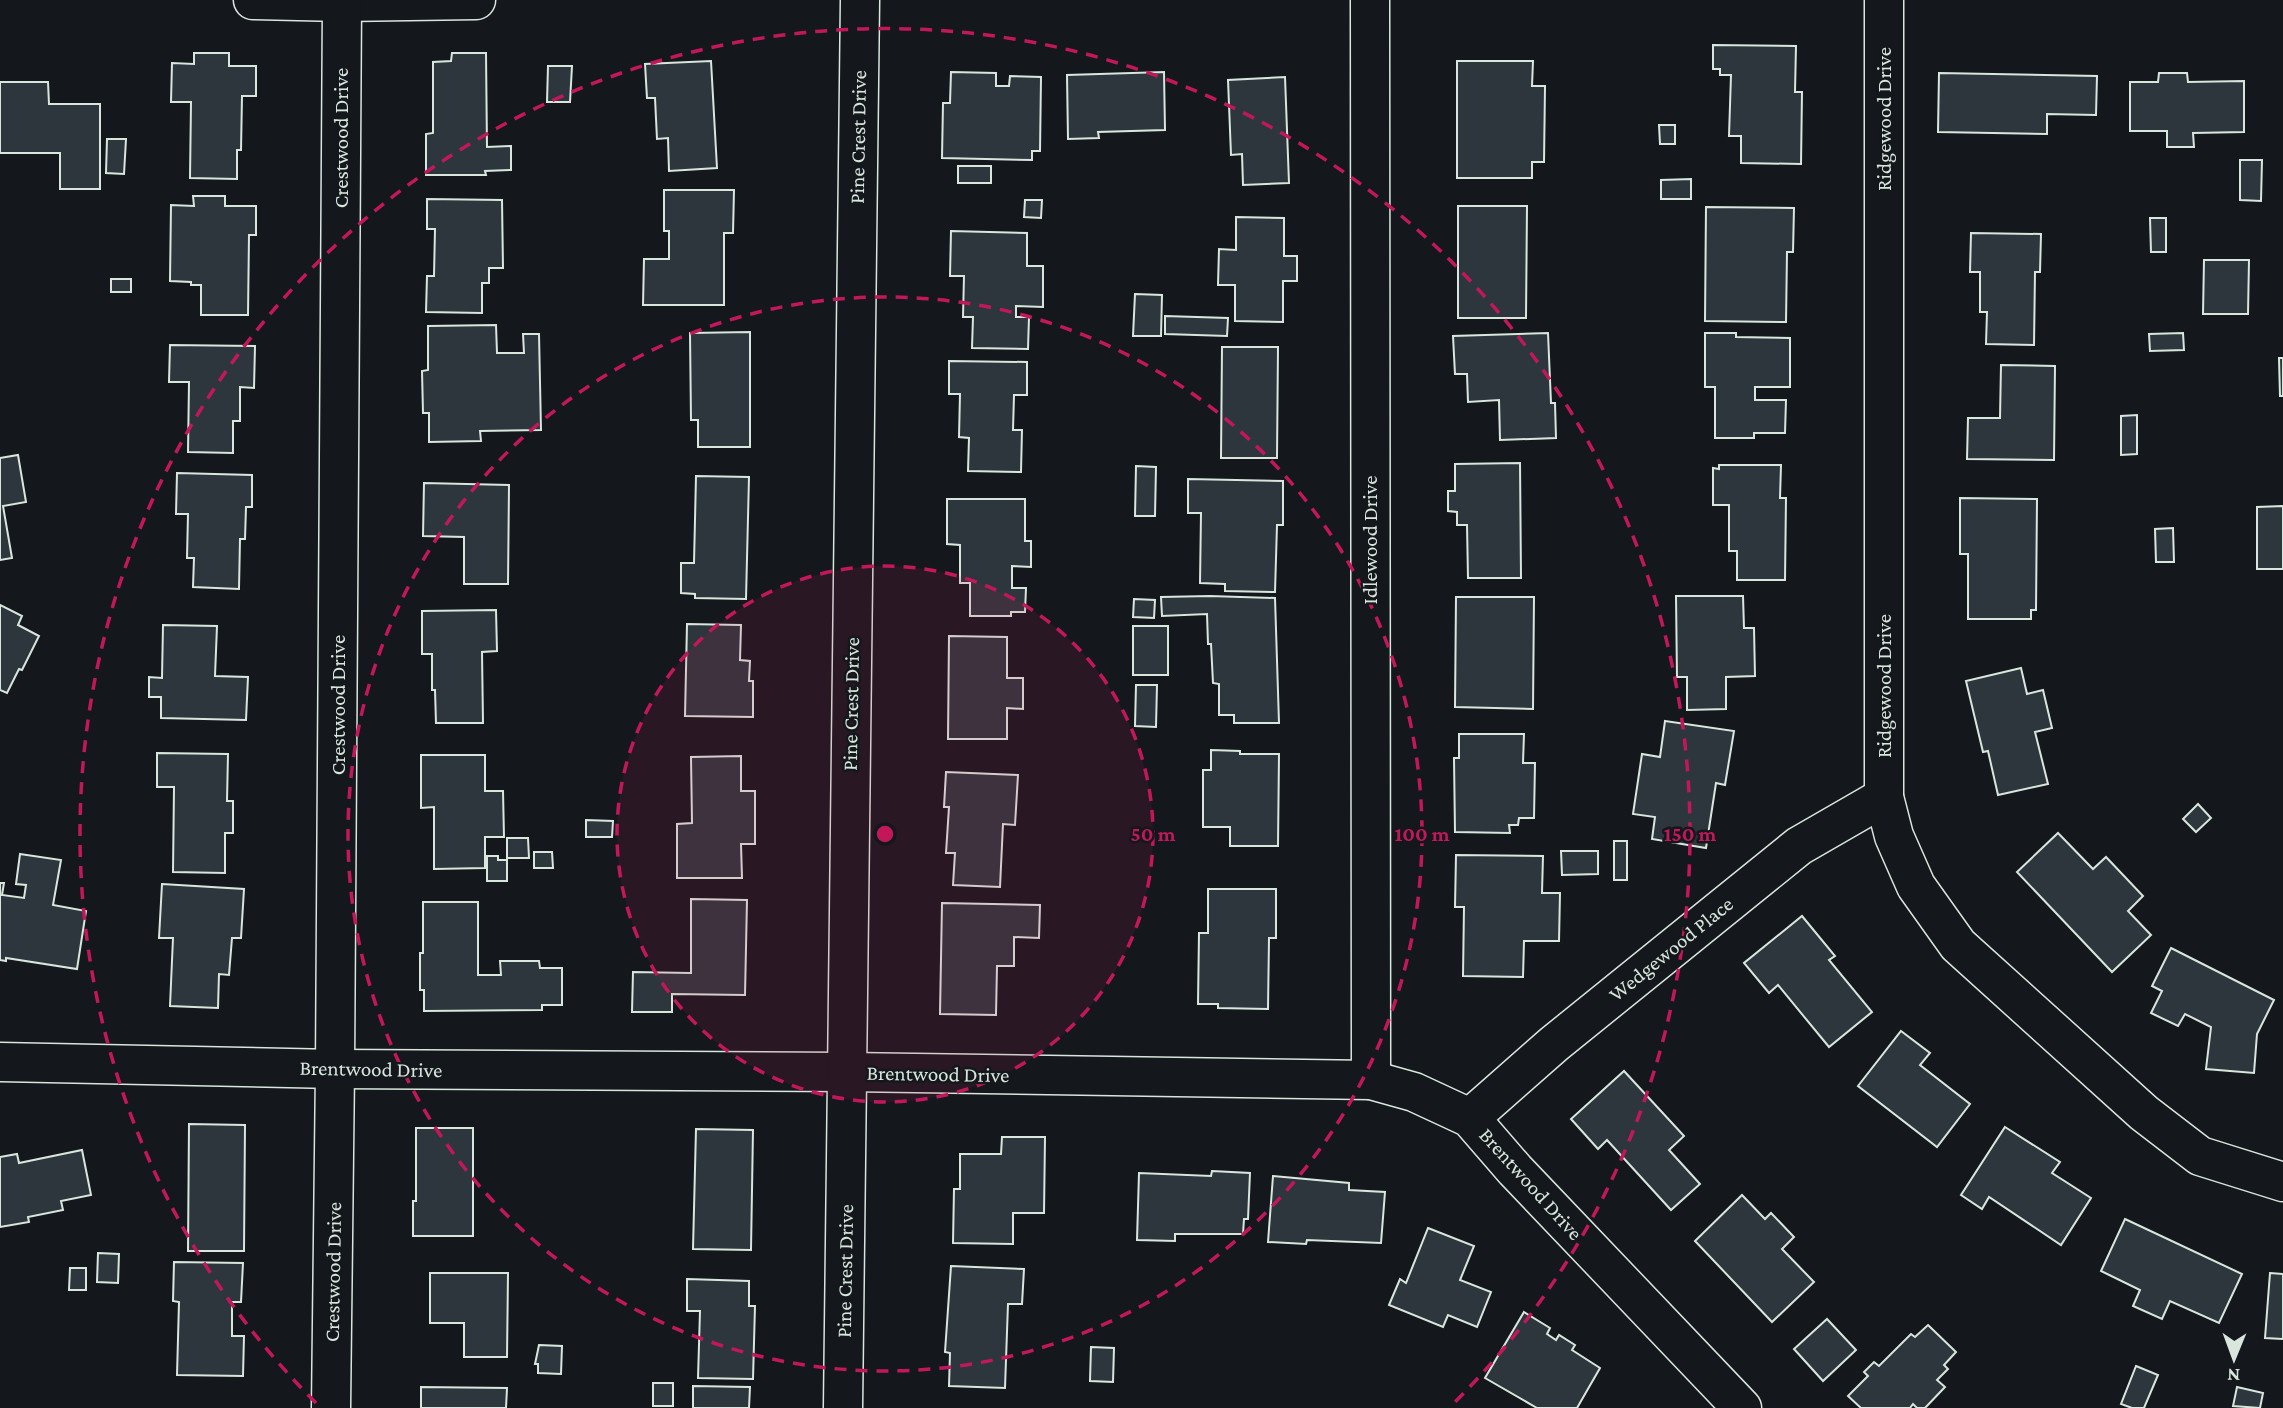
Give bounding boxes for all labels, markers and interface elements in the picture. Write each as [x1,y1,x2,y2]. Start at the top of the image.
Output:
street label: Ridgewood Drive [1872,47,1896,191]
street label: Crestwood Drive [329,68,353,208]
street label: Pine Crest Drive [845,70,871,204]
street label: Idlewood Drive [1358,476,1382,604]
street label: Ridgewood Drive [1872,614,1896,758]
street label: Crestwood Drive [326,635,350,775]
street label: Pine Crest Drive [838,637,864,771]
centre of rings [873,822,897,846]
text: 50 m [1131,822,1176,846]
text: 100 m [1394,822,1450,846]
text: 150 m [1664,822,1717,846]
street label: Wedgewood Place [1604,892,1738,1006]
street label: Brentwood Drive [300,1056,442,1082]
street label: Brentwood Drive [867,1061,1009,1087]
street label: Brentwood Drive [1474,1123,1588,1245]
street label: Crestwood Drive [320,1202,346,1342]
street label: Pine Crest Drive [832,1204,858,1338]
north arrow [2199,1324,2269,1394]
text: N [2227,1365,2240,1386]

